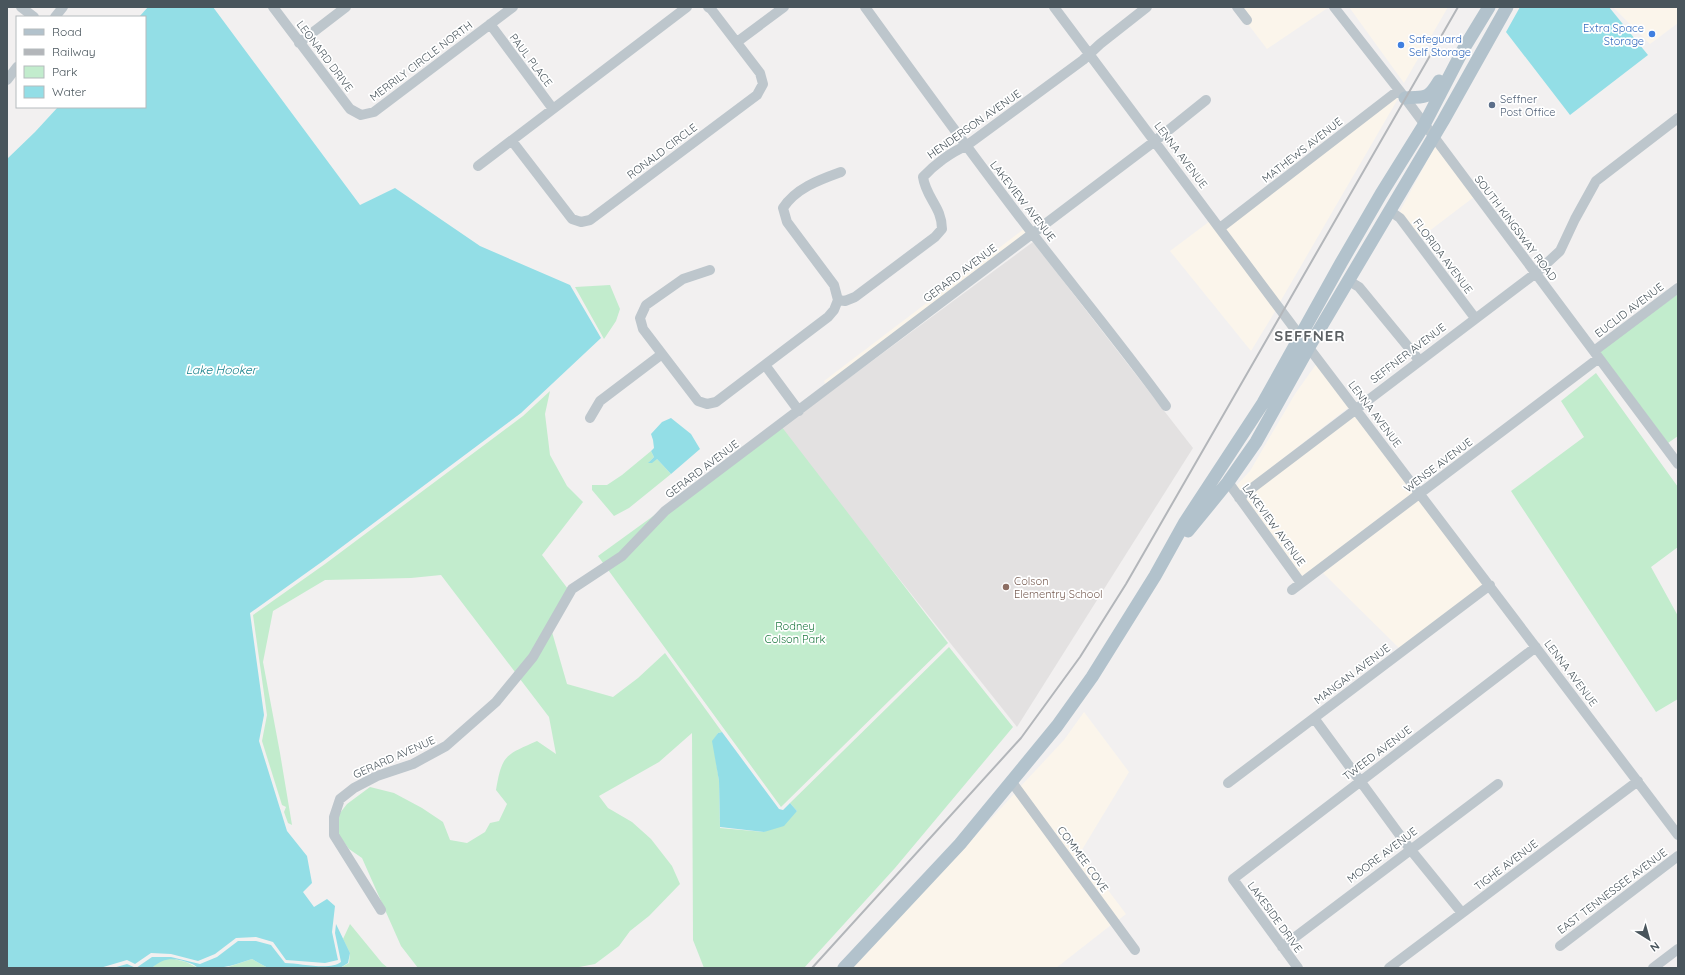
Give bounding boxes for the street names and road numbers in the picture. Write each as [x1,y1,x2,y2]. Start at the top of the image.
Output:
street label: LEONARD DRIVE [294,18,356,94]
street label: MERRILY CIRCLE NORTH [367,18,475,104]
street label: PAUL PLACE [507,31,555,89]
street label: HENDERSON AVENUE [924,86,1024,162]
street label: MATHEWS AVENUE [1259,114,1345,186]
street label: LENNA AVENUE [1151,119,1211,191]
street label: RONALD CIRCLE [624,120,700,182]
street label: LAKEVIEW AVENUE [987,158,1059,244]
street label: SOUTH KINGSWAY ROAD [1472,172,1560,284]
street label: FLORIDA AVENUE [1410,216,1476,296]
street label: GERARD AVENUE [920,241,1000,305]
street label: EUCLID AVENUE [1592,280,1666,340]
street label: SEFFNER AVENUE [1367,320,1449,386]
street label: LENNA AVENUE [1345,378,1405,450]
street label: WENSE AVENUE [1401,435,1475,495]
street label: GERARD AVENUE [662,437,742,501]
street label: LAKEVIEW AVENUE [1239,481,1309,569]
street label: LENNA AVENUE [1541,637,1601,709]
street label: MANGAN AVENUE [1311,641,1393,707]
street label: TWEED AVENUE [1340,723,1414,783]
street label: GERARD AVENUE [351,733,437,781]
street label: COMMEE COVE [1054,823,1112,895]
street label: MOORE AVENUE [1344,824,1420,886]
street label: TIGHE AVENUE [1471,837,1541,893]
street label: EAST TENNESSEE AVENUE [1554,845,1670,937]
street label: LAKESIDE DRIVE [1245,879,1305,955]

